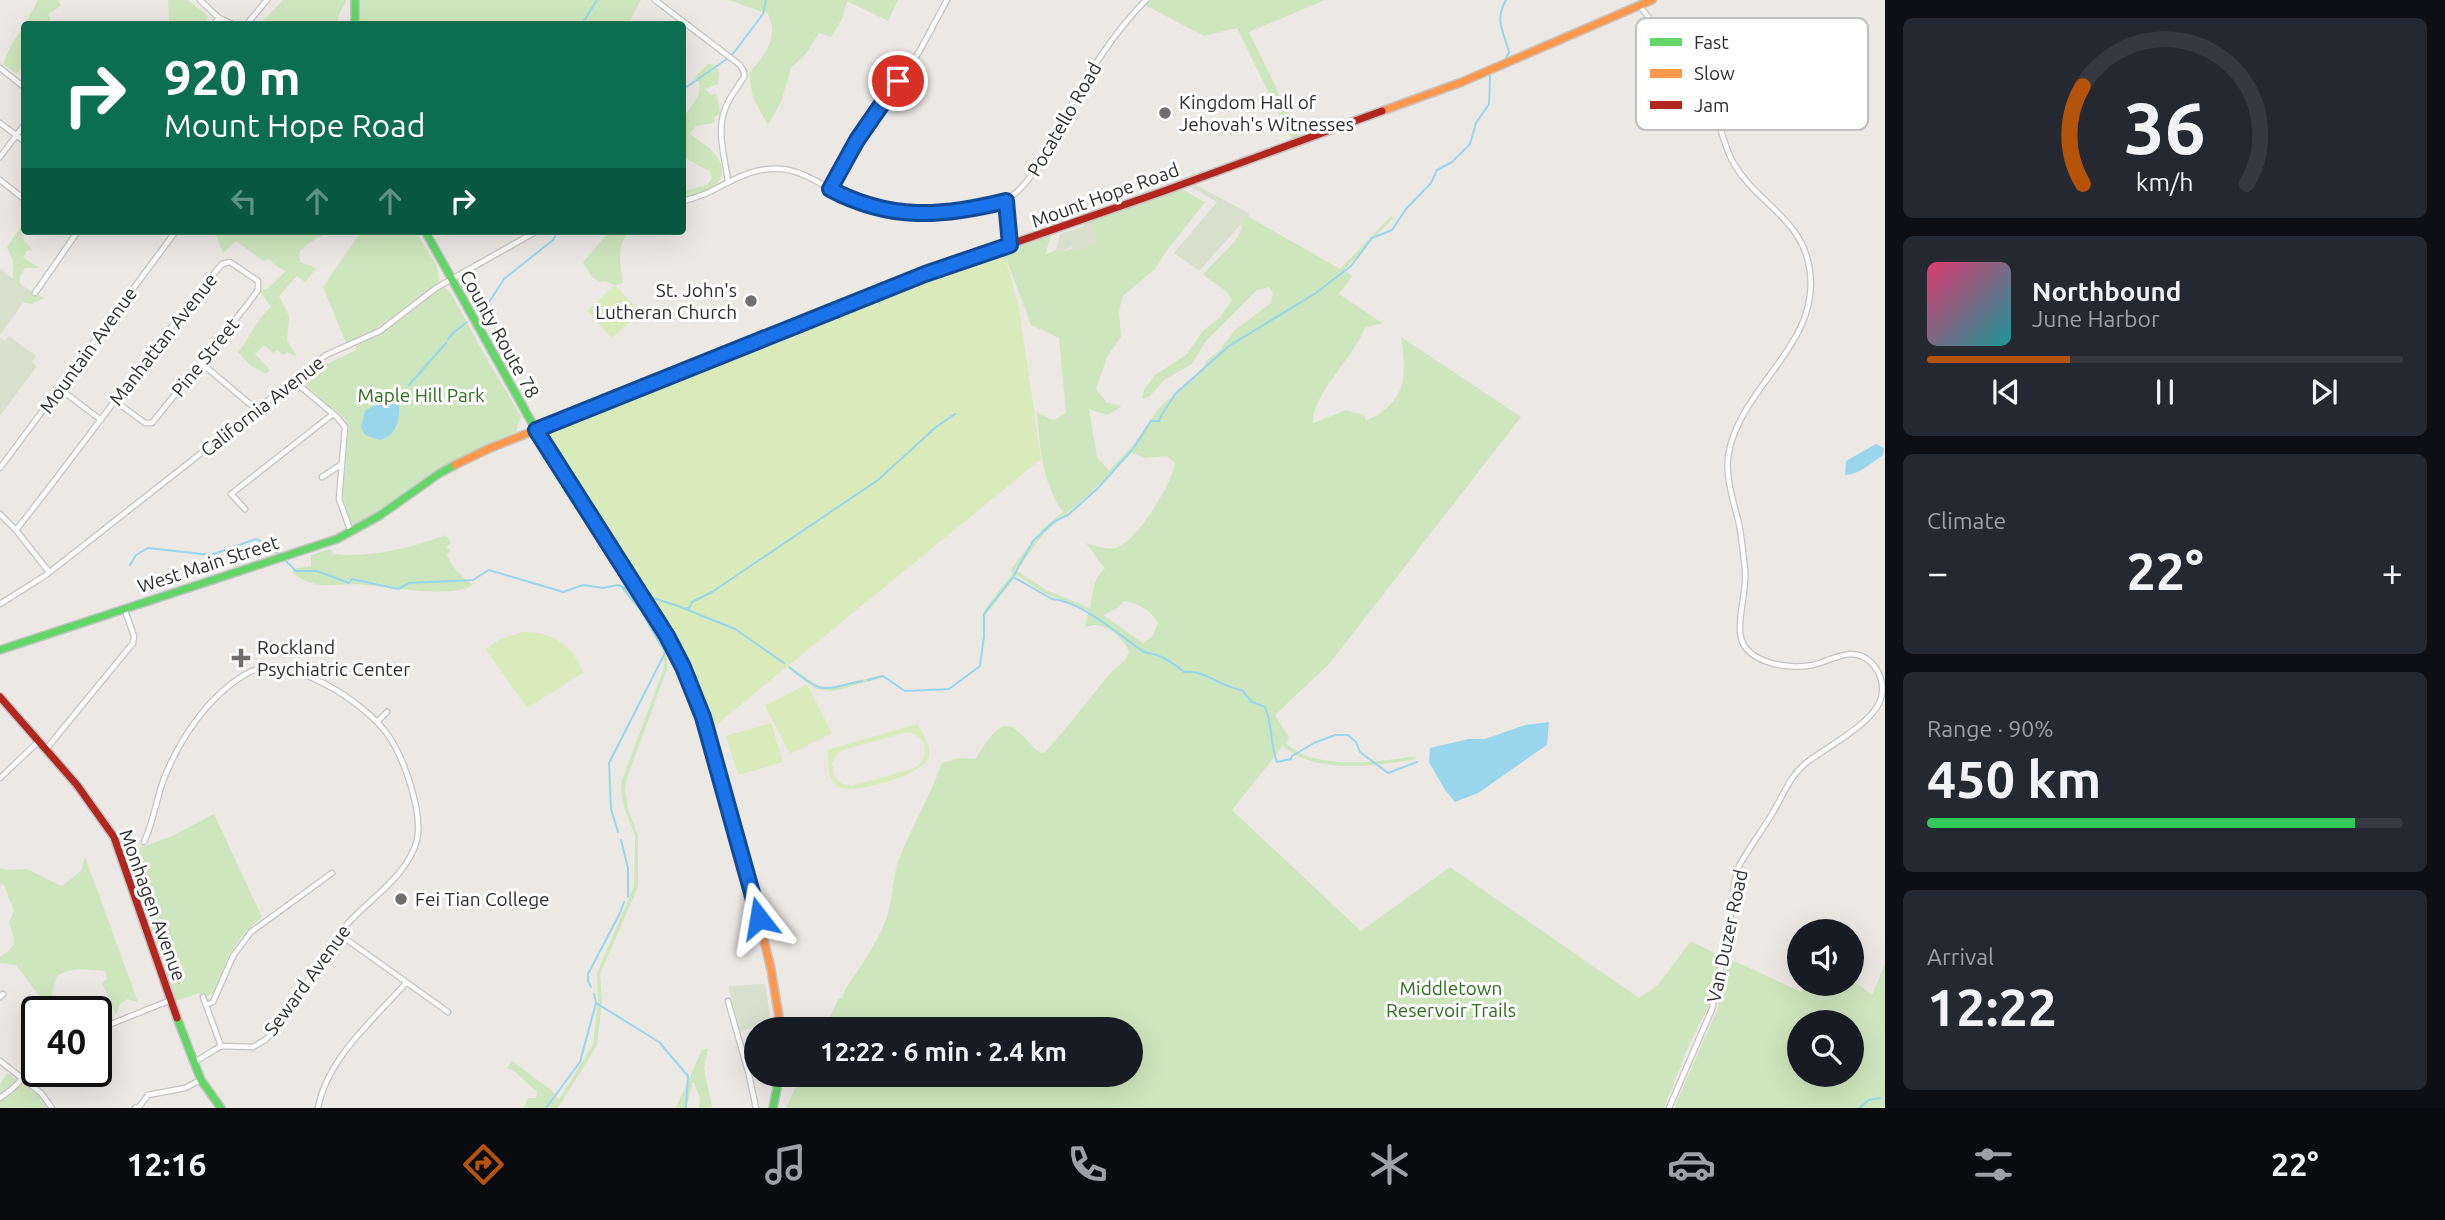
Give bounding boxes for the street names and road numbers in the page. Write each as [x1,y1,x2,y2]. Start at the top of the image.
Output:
street label: Pocatello Road [1022,58,1106,180]
street label: Mount Hope Road [1028,158,1182,232]
street label: County Route 78 [456,266,544,402]
street label: Manhattan Avenue [105,269,221,409]
street label: Mountain Avenue [35,283,141,417]
street label: Pine Street [167,313,244,401]
street label: California Avenue [196,351,328,461]
street label: West Main Street [135,531,282,597]
street label: Monhagen Avenue [115,826,191,984]
street label: Van Duzer Road [1702,867,1752,1005]
street label: Seward Avenue [259,920,355,1040]

